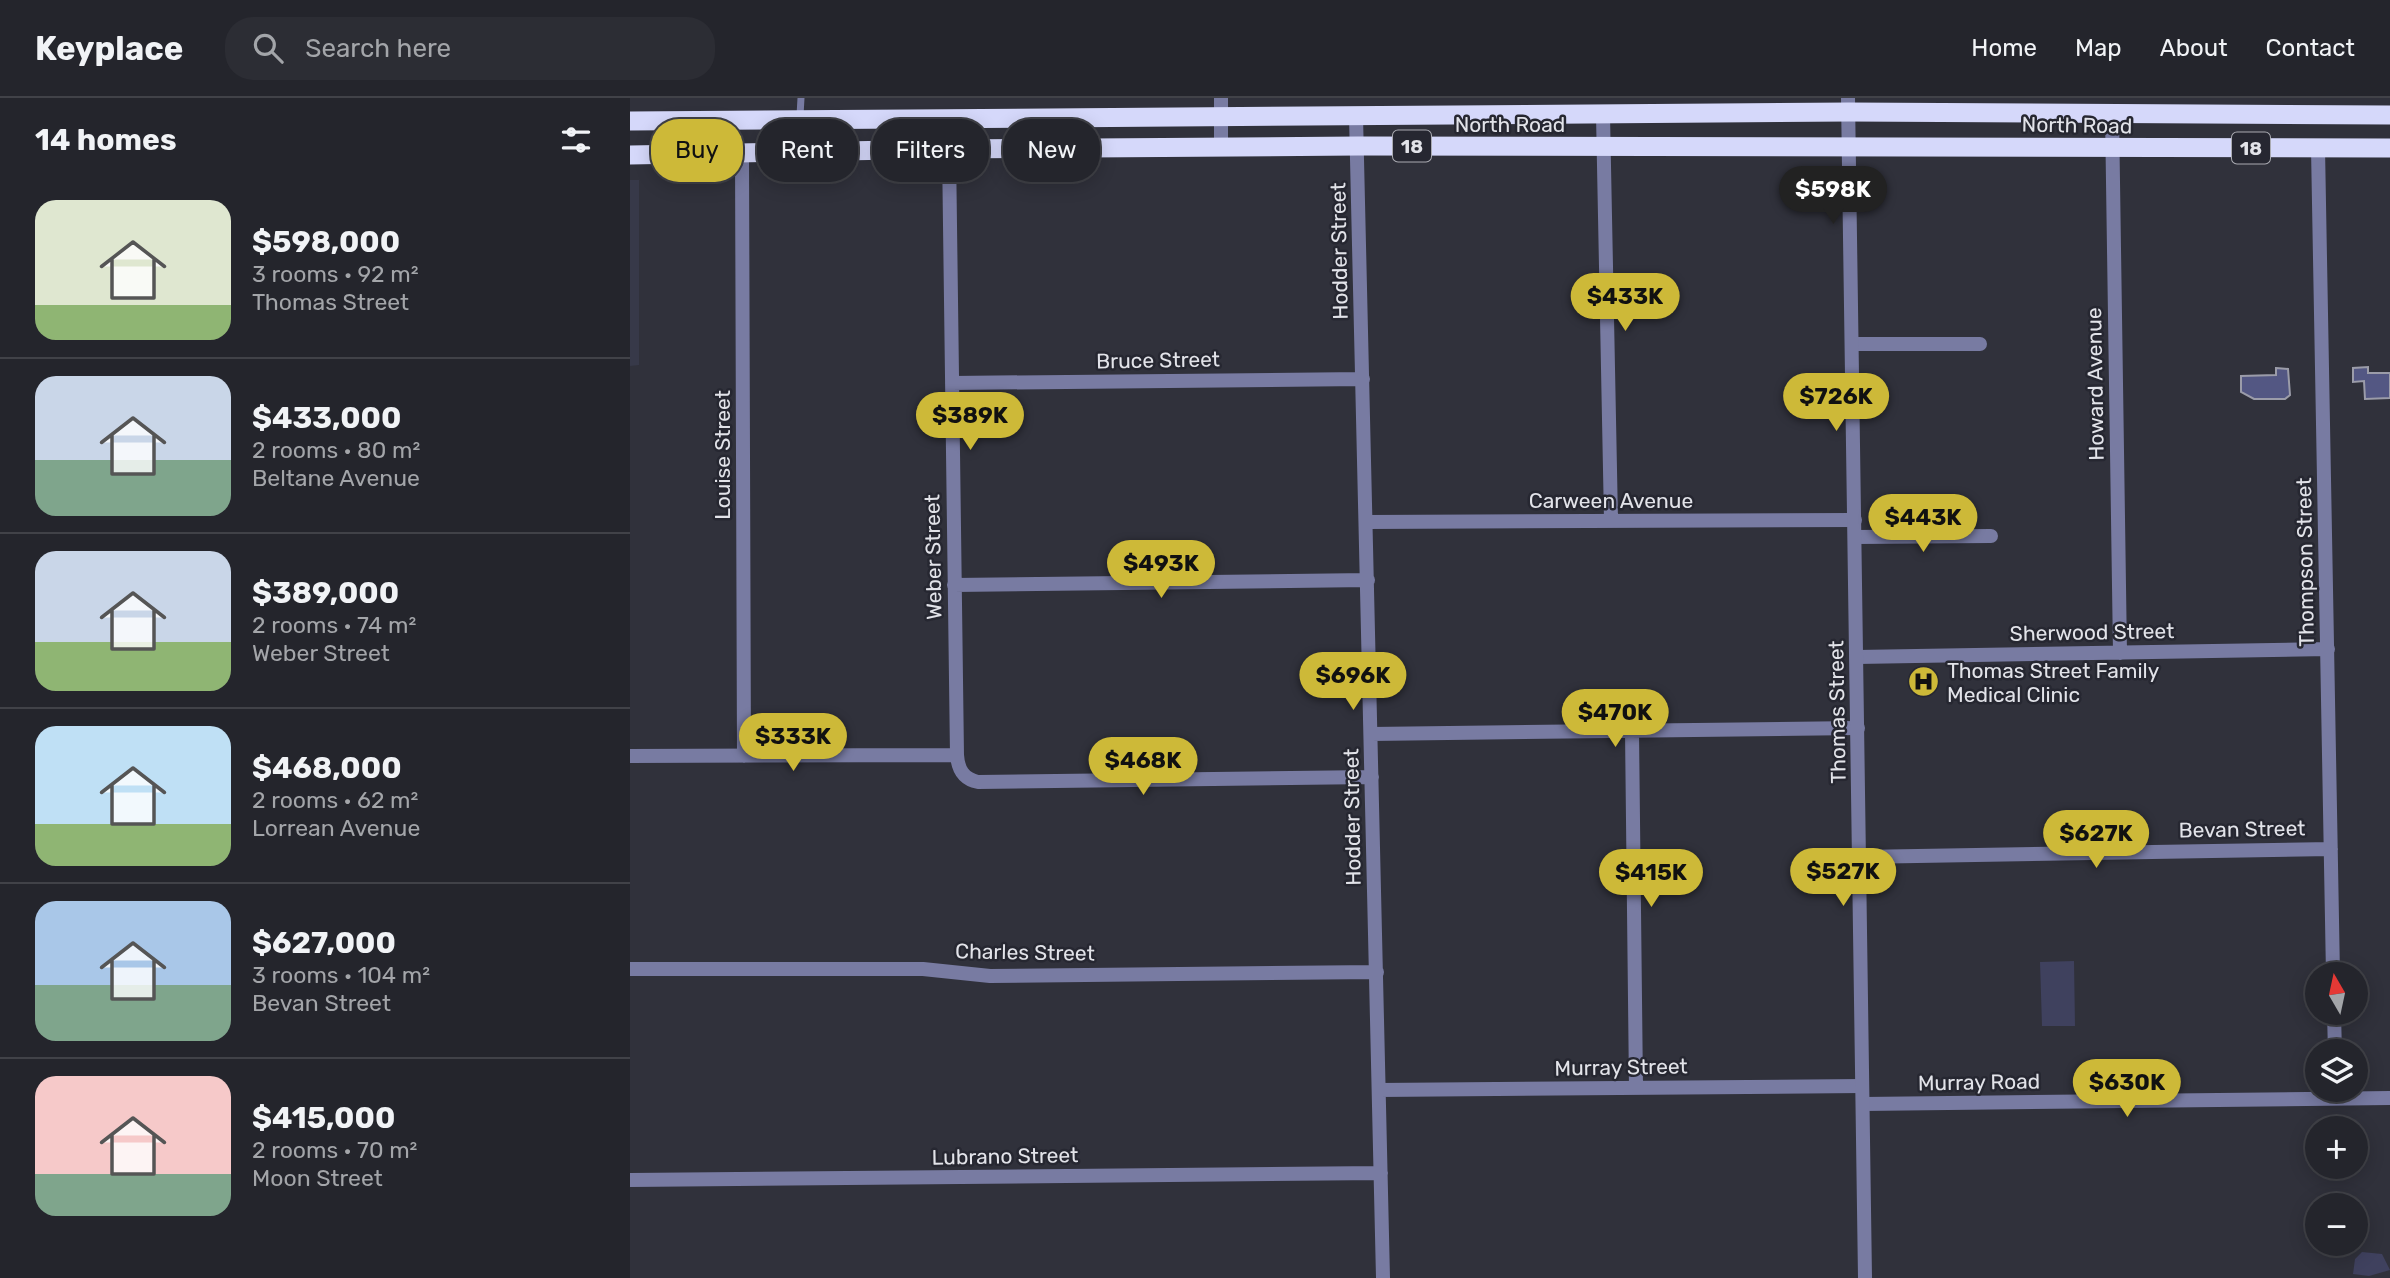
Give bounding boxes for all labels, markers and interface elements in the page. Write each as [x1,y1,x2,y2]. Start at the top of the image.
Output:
search box [225,17,715,80]
text: Keyplace [35,29,183,68]
icon: search [249,29,287,67]
text: Search here [305,33,451,64]
text: Home [1971,34,2037,62]
text: Map [2075,34,2122,62]
text: About [2160,34,2228,62]
text: Contact [2266,34,2355,62]
street label: North Road [1455,112,1565,137]
street label: North Road [2022,112,2132,138]
chip: Buy [651,119,743,182]
chip: Rent [757,119,858,182]
chip: Filters [872,119,989,182]
chip: New [1003,119,1100,182]
icon: filters [557,121,595,159]
text: 14 homes [35,122,177,158]
road number: 18 [1393,130,1431,162]
road number: 18 [2232,132,2270,164]
pin: $598K [1784,166,1882,226]
text: $598K [1795,175,1871,203]
street label: Hodder Street [1325,182,1353,320]
text: $598,000 [252,224,400,260]
icon: home [91,228,175,312]
text: 3 rooms · 92 m² [252,260,418,288]
pin: $433K [1576,274,1674,333]
text: $433K [1587,282,1663,310]
text: Thomas Street [252,288,409,316]
street label: Howard Avenue [2081,307,2109,461]
street label: Bruce Street [1096,346,1220,374]
pin: $726K [1787,374,1885,433]
text: $726K [1799,382,1873,410]
street label: Louise Street [710,390,735,520]
pin: $389K [921,392,1019,452]
text: $433,000 [252,400,401,436]
text: $389K [932,401,1008,429]
icon: home [91,404,175,488]
text: 2 rooms · 80 m² [252,436,420,464]
text: Beltane Avenue [252,464,420,492]
street label: Thompson Street [2291,477,2319,647]
street label: Carween Avenue [1529,488,1693,513]
street label: Weber Street [919,494,947,620]
pin: $443K [1874,494,1972,554]
text: $443K [1884,503,1962,531]
pin: $493K [1112,540,1210,600]
text: $493K [1123,549,1199,577]
text: $389,000 [252,575,399,611]
icon: home [91,579,175,663]
text: 2 rooms · 74 m² [252,611,416,639]
street label: Sherwood Street [2009,618,2175,646]
text: Weber Street [252,639,390,667]
street label: Thomas Street [1823,640,1851,784]
pin: $696K [1304,652,1402,712]
place label: Thomas Street Family Medical Clinic [1947,658,2160,707]
text: $696K [1315,661,1391,689]
hospital icon: Thomas Street Family Medical Clinic [1907,665,1941,699]
pin: $470K [1566,690,1664,749]
text: $470K [1578,698,1652,726]
pin: $333K [744,714,842,773]
text: $333K [755,722,831,750]
pin: $468K [1094,738,1192,797]
text: $468K [1105,746,1181,774]
street label: Hodder Street [1338,748,1366,886]
text: $468,000 [252,750,402,786]
icon: home [91,754,175,838]
text: 2 rooms · 62 m² [252,786,418,814]
pin: $627K [2047,810,2145,870]
text: Lorrean Avenue [252,814,420,842]
street label: Bevan Street [2178,815,2306,843]
text: $627K [2059,819,2133,847]
pin: $527K [1794,848,1892,908]
pin: $415K [1602,850,1700,909]
text: $527K [1806,857,1880,885]
text: $415K [1615,858,1687,886]
text: $627,000 [252,925,396,961]
icon: home [91,929,175,1013]
street label: Charles Street [955,938,1095,966]
text: 3 rooms · 104 m² [252,961,430,989]
north arrow [2305,962,2368,1026]
map controls [2305,962,2368,1256]
text: Bevan Street [252,989,391,1017]
button: layers [2305,1039,2368,1102]
street label: Murray Street [1554,1053,1688,1081]
pin: $630K [2078,1060,2176,1119]
street label: Murray Road [1918,1068,2040,1096]
text: $630K [2089,1068,2165,1096]
text: $415,000 [252,1100,395,1136]
icon: home [91,1104,175,1188]
button: + [2305,1116,2368,1179]
text: 2 rooms · 70 m² [252,1136,417,1164]
street label: Lubrano Street [931,1142,1079,1170]
text: Moon Street [252,1164,383,1192]
button: − [2305,1193,2368,1256]

